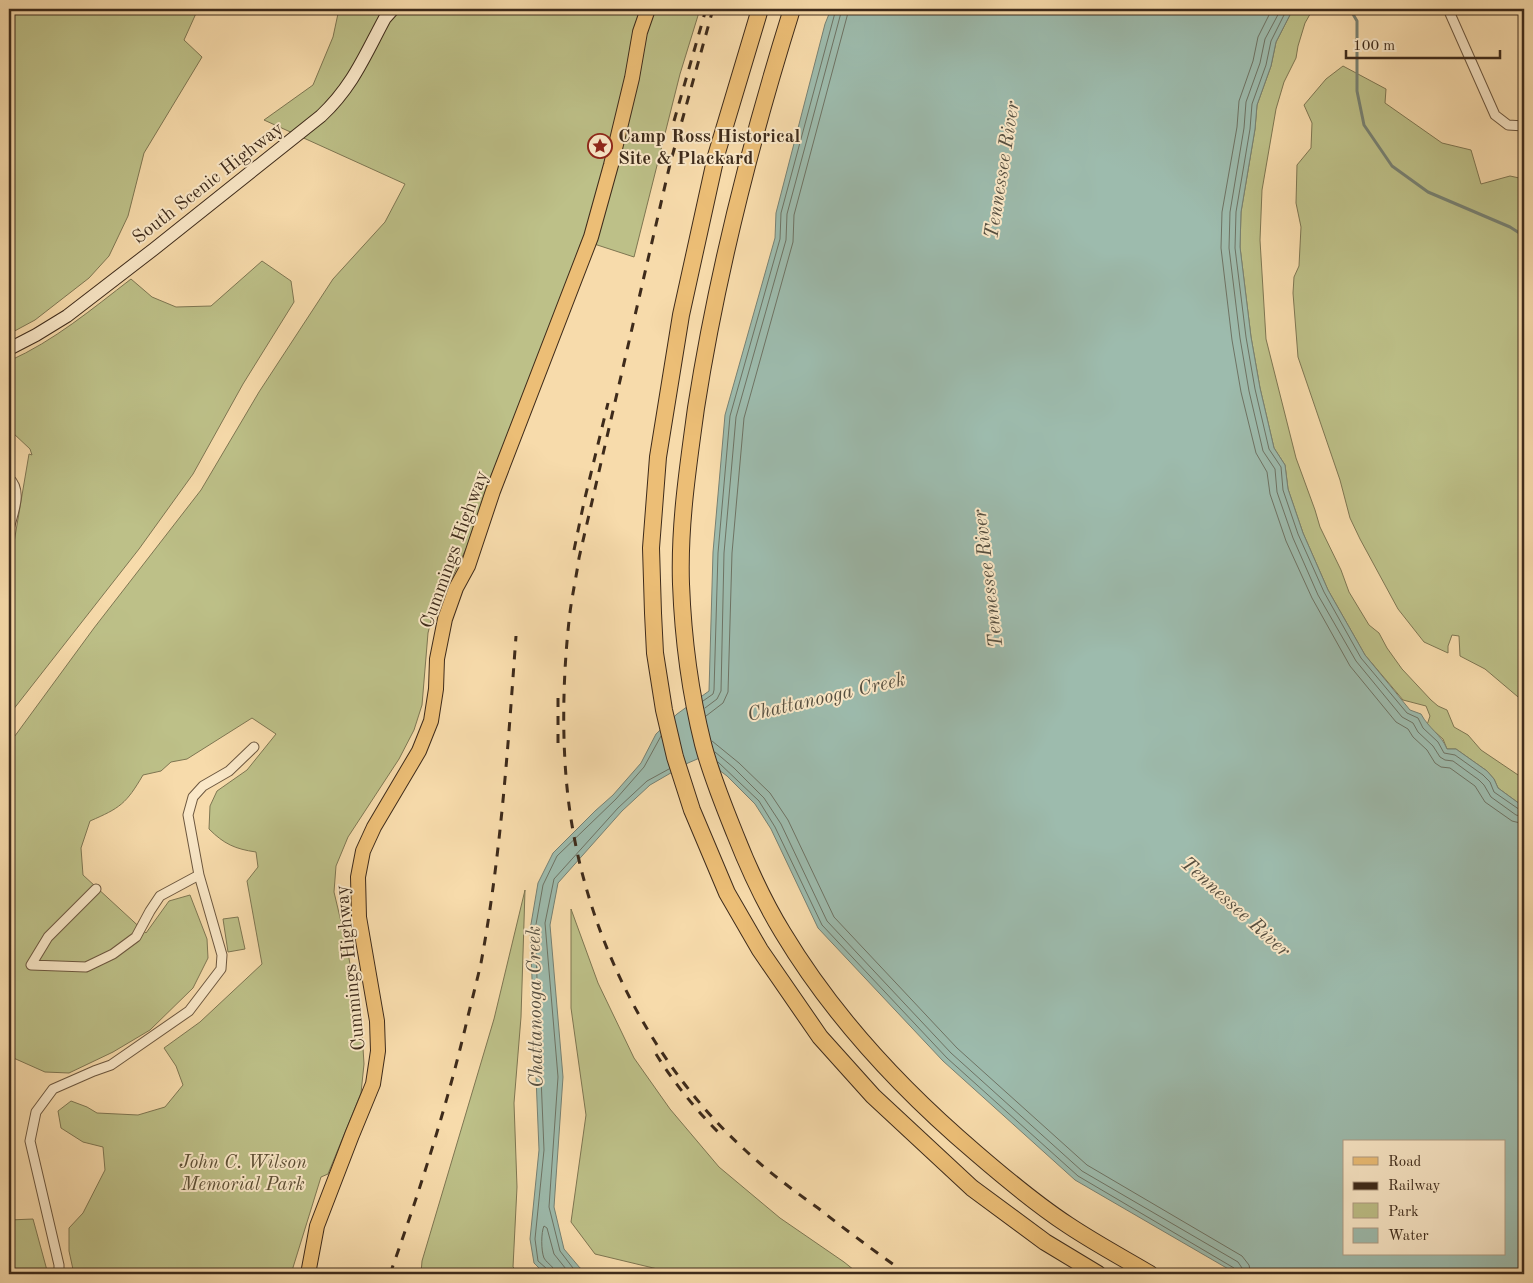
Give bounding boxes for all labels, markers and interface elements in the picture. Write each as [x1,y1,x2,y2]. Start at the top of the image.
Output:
scale bar [1346,28,1499,60]
text: 100 m [1353,39,1395,54]
water label: Tennessee River [982,100,1024,241]
street label: South Scenic Highway [130,119,287,249]
place label: Camp Ross Historical Site & Plackard [618,128,801,169]
place icon: Camp Ross Historical Site & Plackard [587,133,613,159]
street label: Cummings Highway [418,468,493,631]
water label: Tennessee River [971,508,1007,649]
water label: Chattanooga Creek [745,670,908,726]
water label: Tennessee River [1176,853,1293,962]
street label: Cummings Highway [333,884,370,1051]
water label: Chattanooga Creek [525,926,547,1088]
legend [1343,1140,1506,1256]
park label: John C. Wilson Memorial Park [179,1154,307,1195]
text: Road [1388,1155,1422,1170]
text: Railway [1388,1179,1441,1194]
text: Park [1388,1205,1419,1220]
text: Water [1388,1229,1429,1244]

